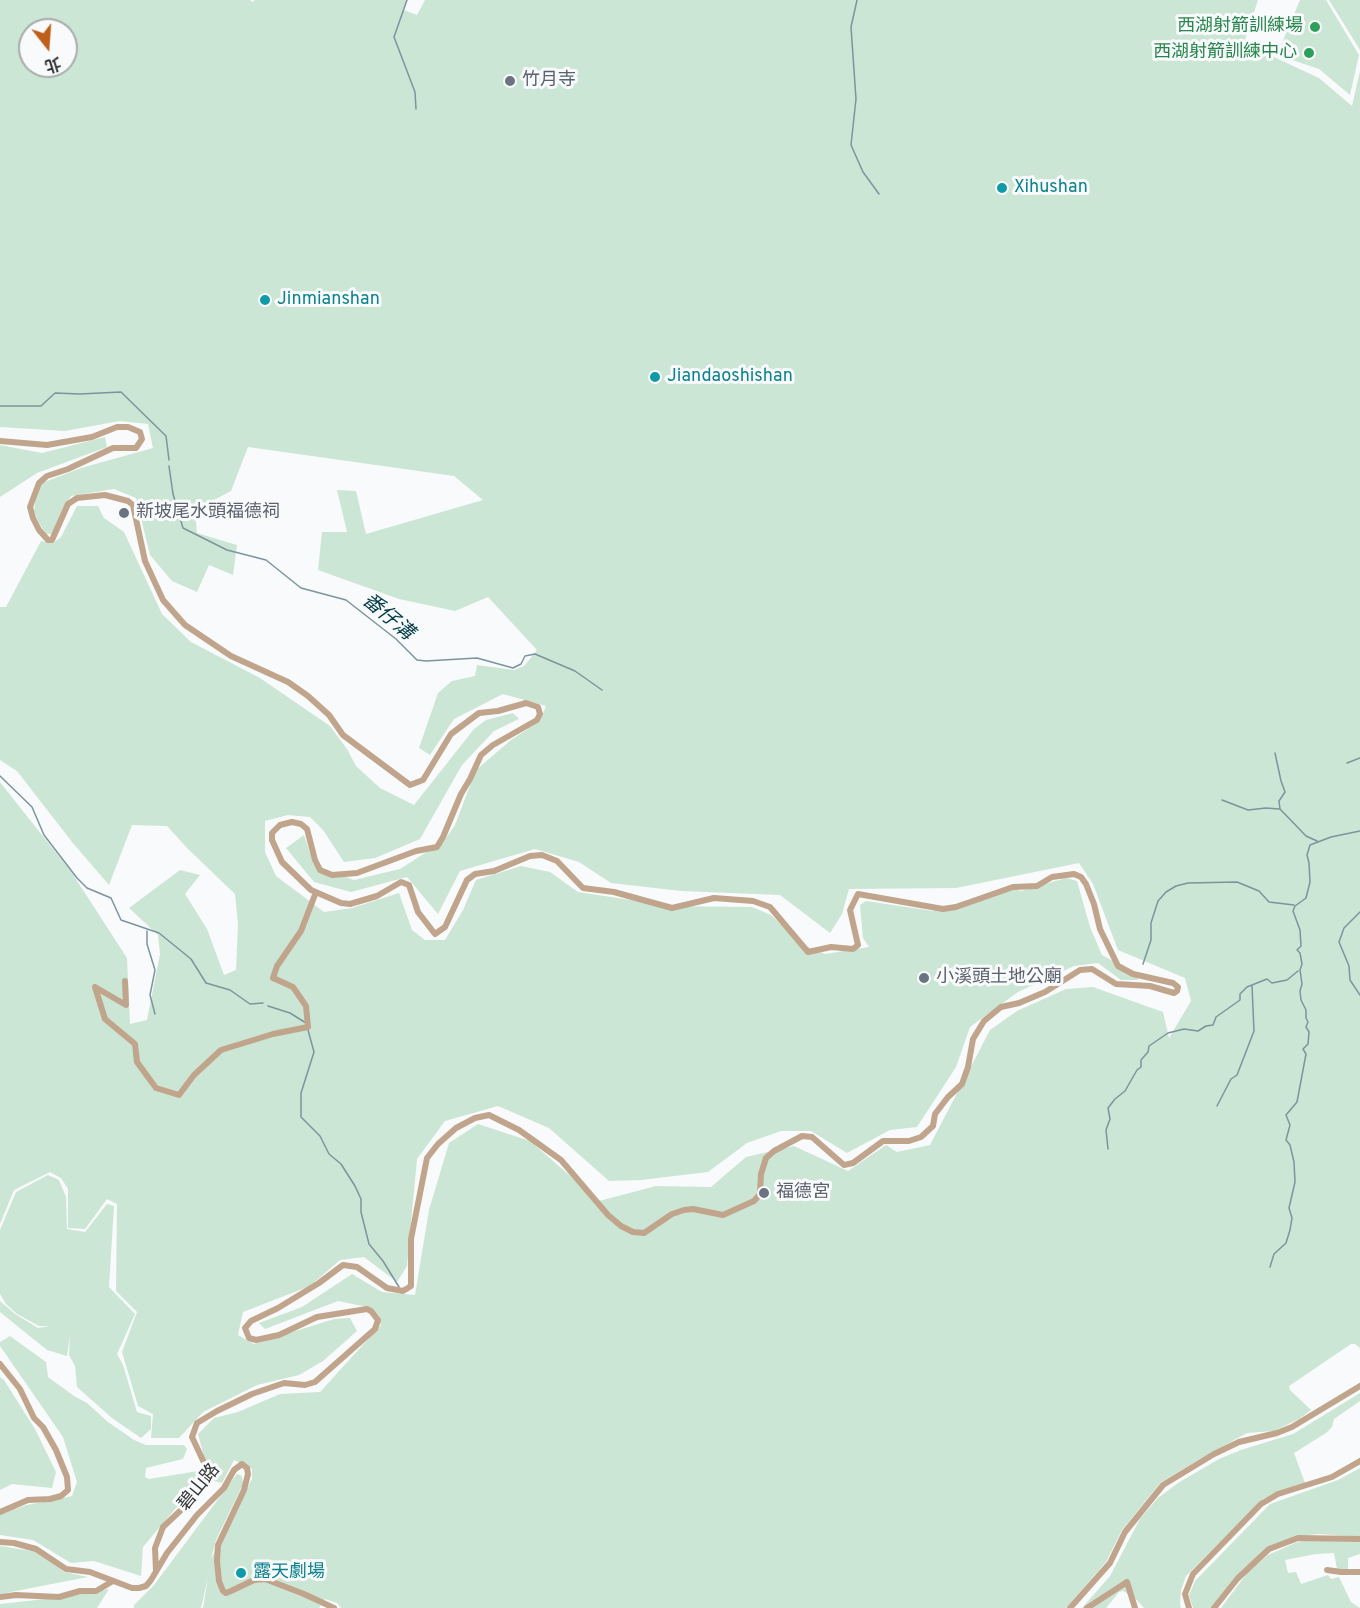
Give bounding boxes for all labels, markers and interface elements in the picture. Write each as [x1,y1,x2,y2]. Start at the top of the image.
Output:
place label: 西湖射箭訓練場 [1177,16,1303,38]
north arrow [18,18,78,78]
marker: 西湖射箭訓練場 [1308,20,1322,34]
place label: 西湖射箭訓練中心 [1153,42,1297,64]
marker: 西湖射箭訓練中心 [1302,46,1316,60]
text: 北 [42,51,63,75]
place label: 竹月寺 [522,70,576,92]
marker: 竹月寺 [503,74,517,88]
place label: Xihushan [1014,177,1088,199]
marker: Xihushan [995,181,1009,195]
place label: Jinmianshan [277,289,380,311]
marker: Jinmianshan [258,293,272,307]
place label: Jiandaoshishan [667,366,793,388]
marker: Jiandaoshishan [648,370,662,384]
place label: 新坡尾水頭福德祠 [136,502,280,524]
marker: 新坡尾水頭福德祠 [117,506,131,520]
water label: 番仔溝 [356,590,418,646]
place label: 小溪頭土地公廟 [936,967,1062,989]
marker: 小溪頭土地公廟 [917,971,931,985]
place label: 福德宮 [776,1182,830,1204]
marker: 福德宮 [757,1186,771,1200]
street label: 碧山路 [175,1460,225,1516]
place label: 露天劇場 [253,1562,325,1584]
marker: 露天劇場 [234,1566,248,1580]

